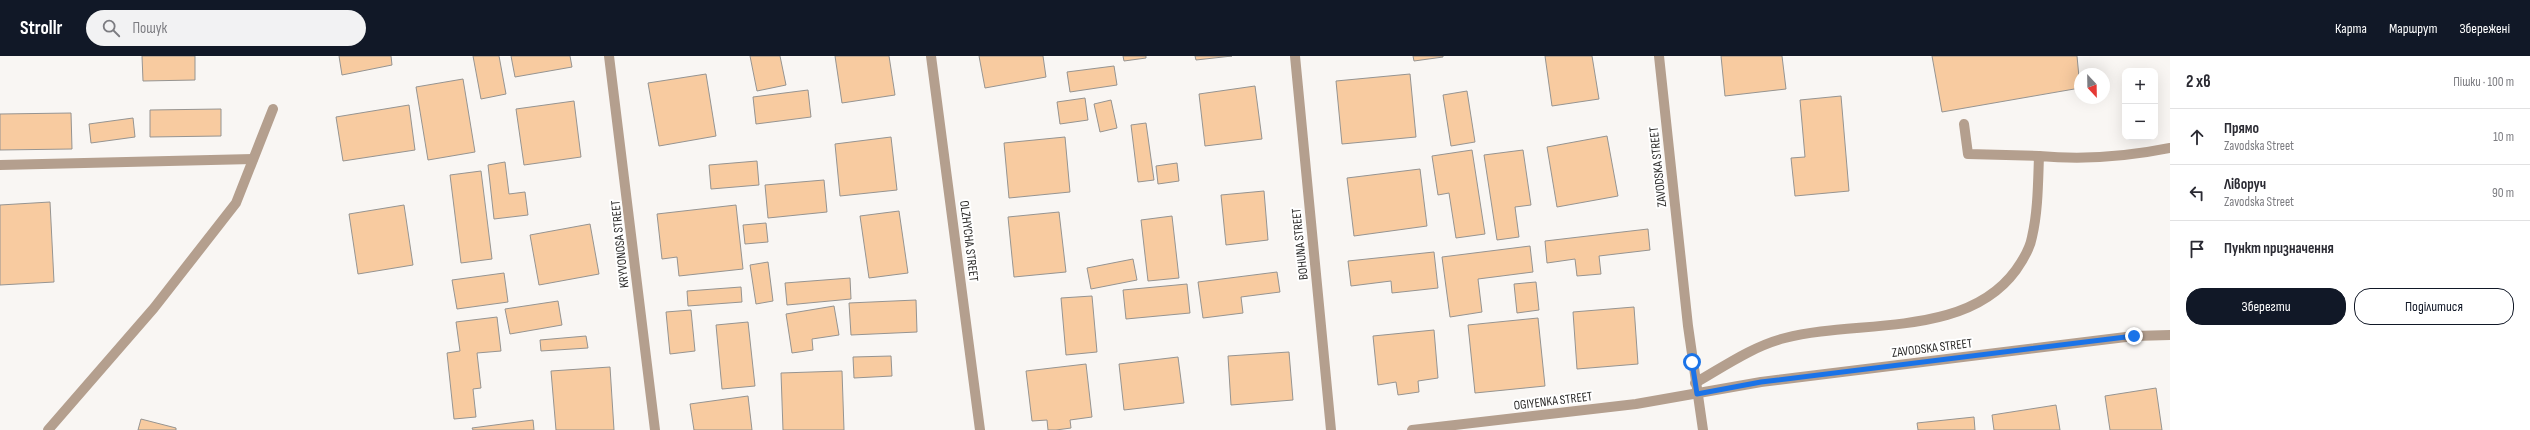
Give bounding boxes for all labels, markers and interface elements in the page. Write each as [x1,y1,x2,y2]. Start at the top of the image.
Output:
search box [86,10,366,46]
text: Strollr [20,17,62,40]
icon: search [100,17,122,39]
text: Пошук [132,19,167,38]
text: Карта [2335,20,2367,37]
text: Маршрут [2389,20,2437,37]
text: Збережені [2459,20,2510,37]
north arrow [2074,68,2110,104]
map controls [2122,68,2158,140]
button: + [2122,68,2158,104]
text: 2 хв [2186,72,2211,92]
text: Пішки · 100 m [2453,74,2514,90]
button: − [2122,104,2158,140]
text: Прямо [2224,119,2259,138]
street label: ZAVODSKA STREET [1646,126,1670,208]
icon: ahead [2186,126,2208,148]
text: 10 m [2493,129,2514,145]
text: Zavodska Street [2224,138,2294,154]
text: Ліворуч [2224,175,2266,194]
icon: left [2186,182,2208,204]
text: 90 m [2492,185,2514,201]
text: Zavodska Street [2224,194,2294,210]
street label: KRYVONOSA STREET [607,199,633,289]
street label: OLZHYCHA STREET [956,199,982,283]
street label: BOHUNA STREET [1288,207,1312,281]
icon: arrive [2186,238,2208,260]
text: Пункт призначення [2224,239,2334,258]
button: Зберегти [2186,288,2346,325]
button: Поділитися [2354,288,2514,325]
route end [2125,327,2143,345]
street label: ZAVODSKA STREET [1891,335,1973,361]
route start [1683,353,1701,371]
street label: OGIYENKA STREET [1513,388,1593,414]

